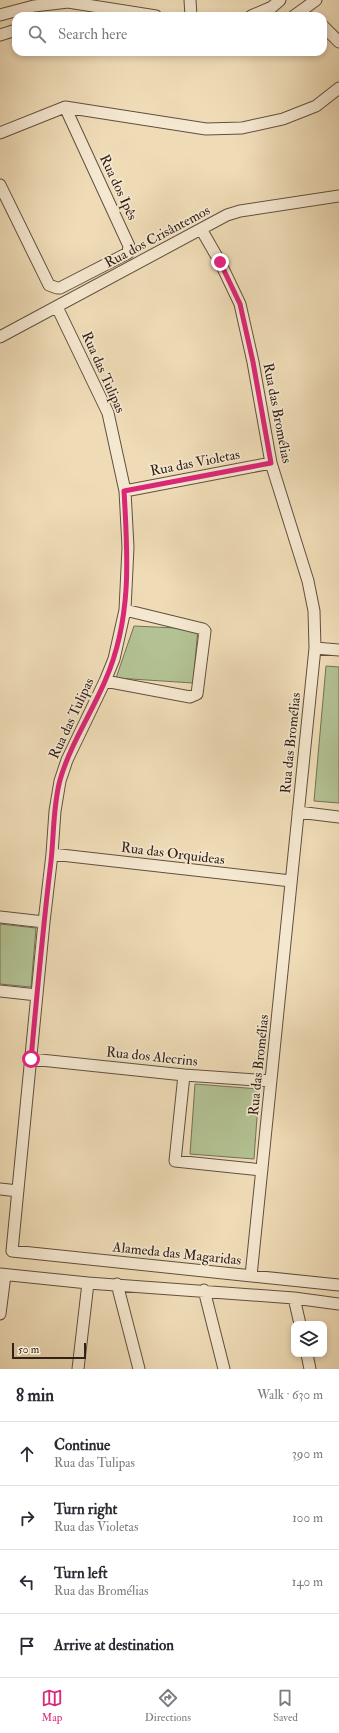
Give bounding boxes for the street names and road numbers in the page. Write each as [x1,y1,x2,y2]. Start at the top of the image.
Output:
street label: Rua dos Ipês [95,152,141,223]
street label: Rua dos Crisântemos [102,201,213,271]
street label: Rua das Tulipas [77,329,129,416]
street label: Rua das Bromélias [259,362,296,465]
street label: Rua das Violetas [149,445,242,480]
street label: Rua das Tulipas [45,675,99,762]
street label: Rua das Bromélias [277,691,304,795]
street label: Rua das Orquideas [120,839,226,868]
street label: Rua das Bromélias [245,1013,272,1117]
street label: Rua dos Alecrins [105,1043,199,1070]
street label: Alameda das Magaridas [111,1238,242,1269]

